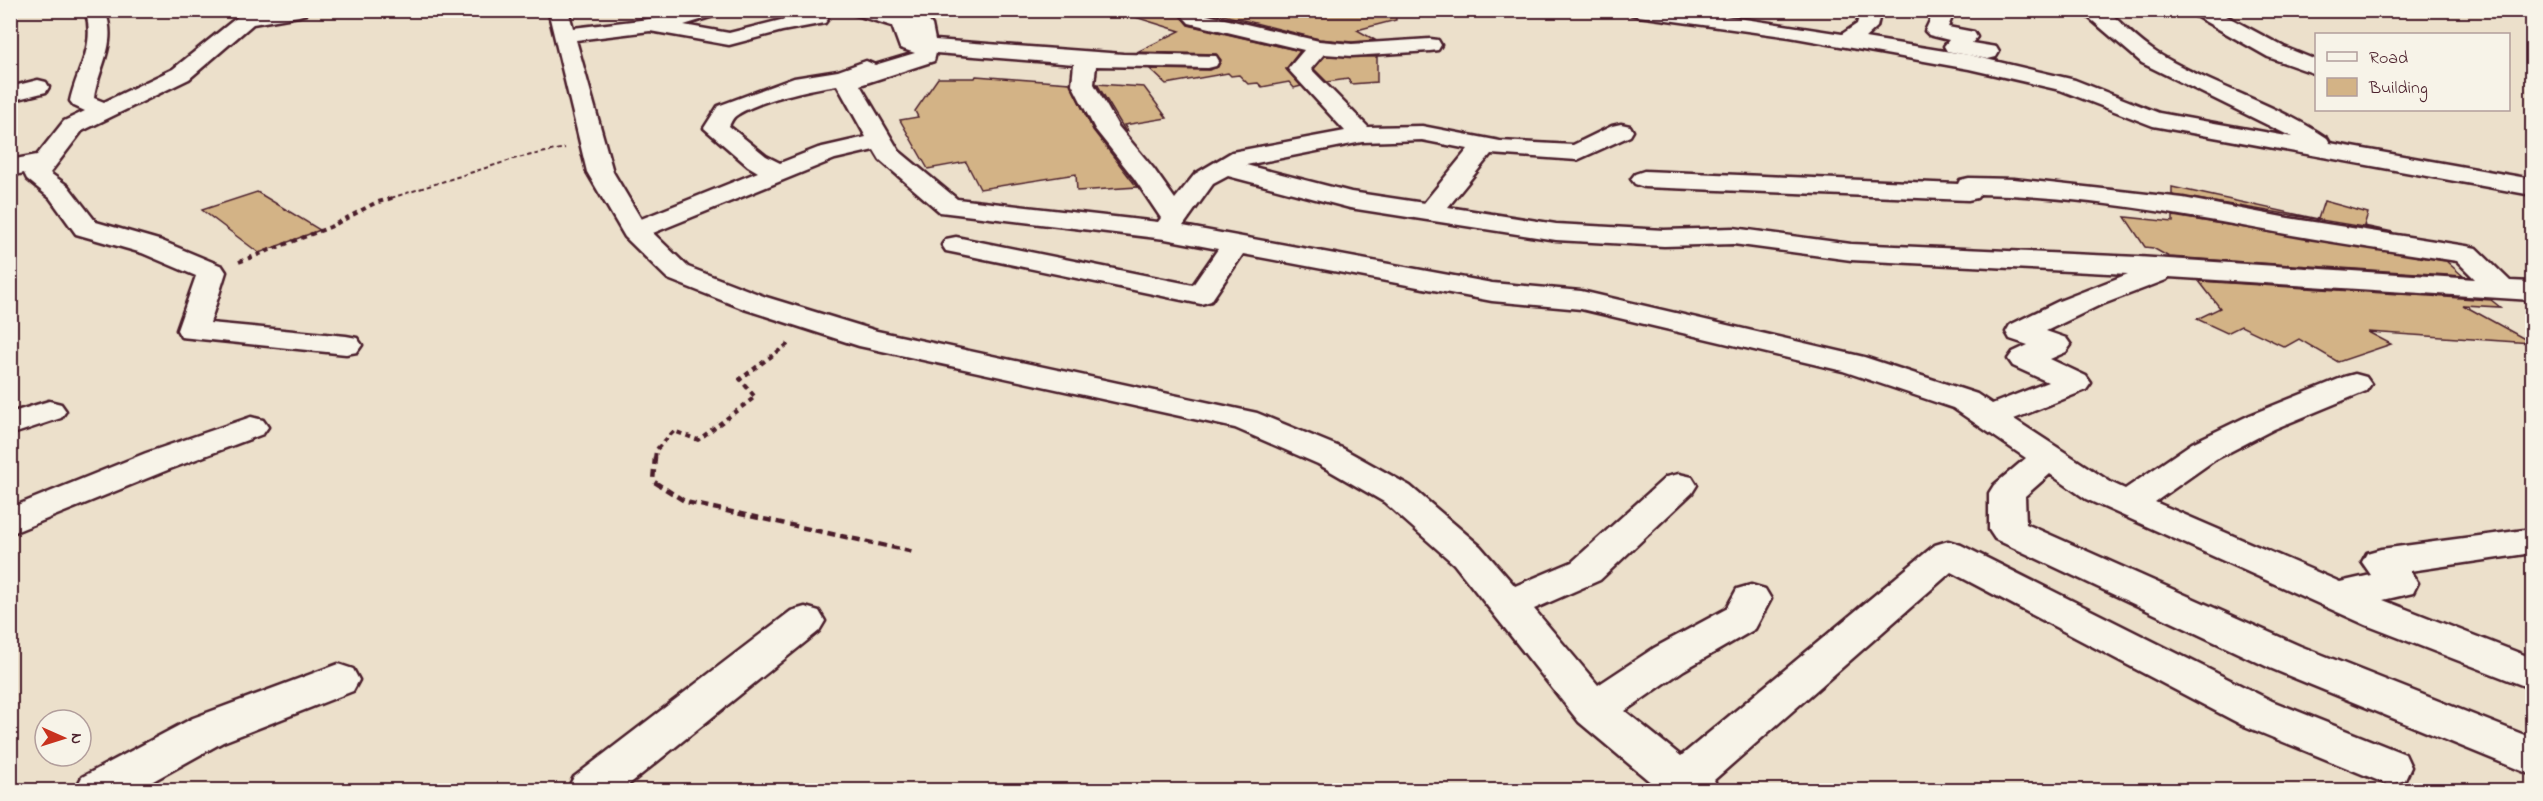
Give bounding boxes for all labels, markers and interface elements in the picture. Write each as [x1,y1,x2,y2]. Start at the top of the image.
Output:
legend [2315,33,2510,111]
text: Road [2369,46,2408,72]
text: Building [2368,76,2428,103]
north arrow [33,708,93,768]
text: N [64,733,88,745]

